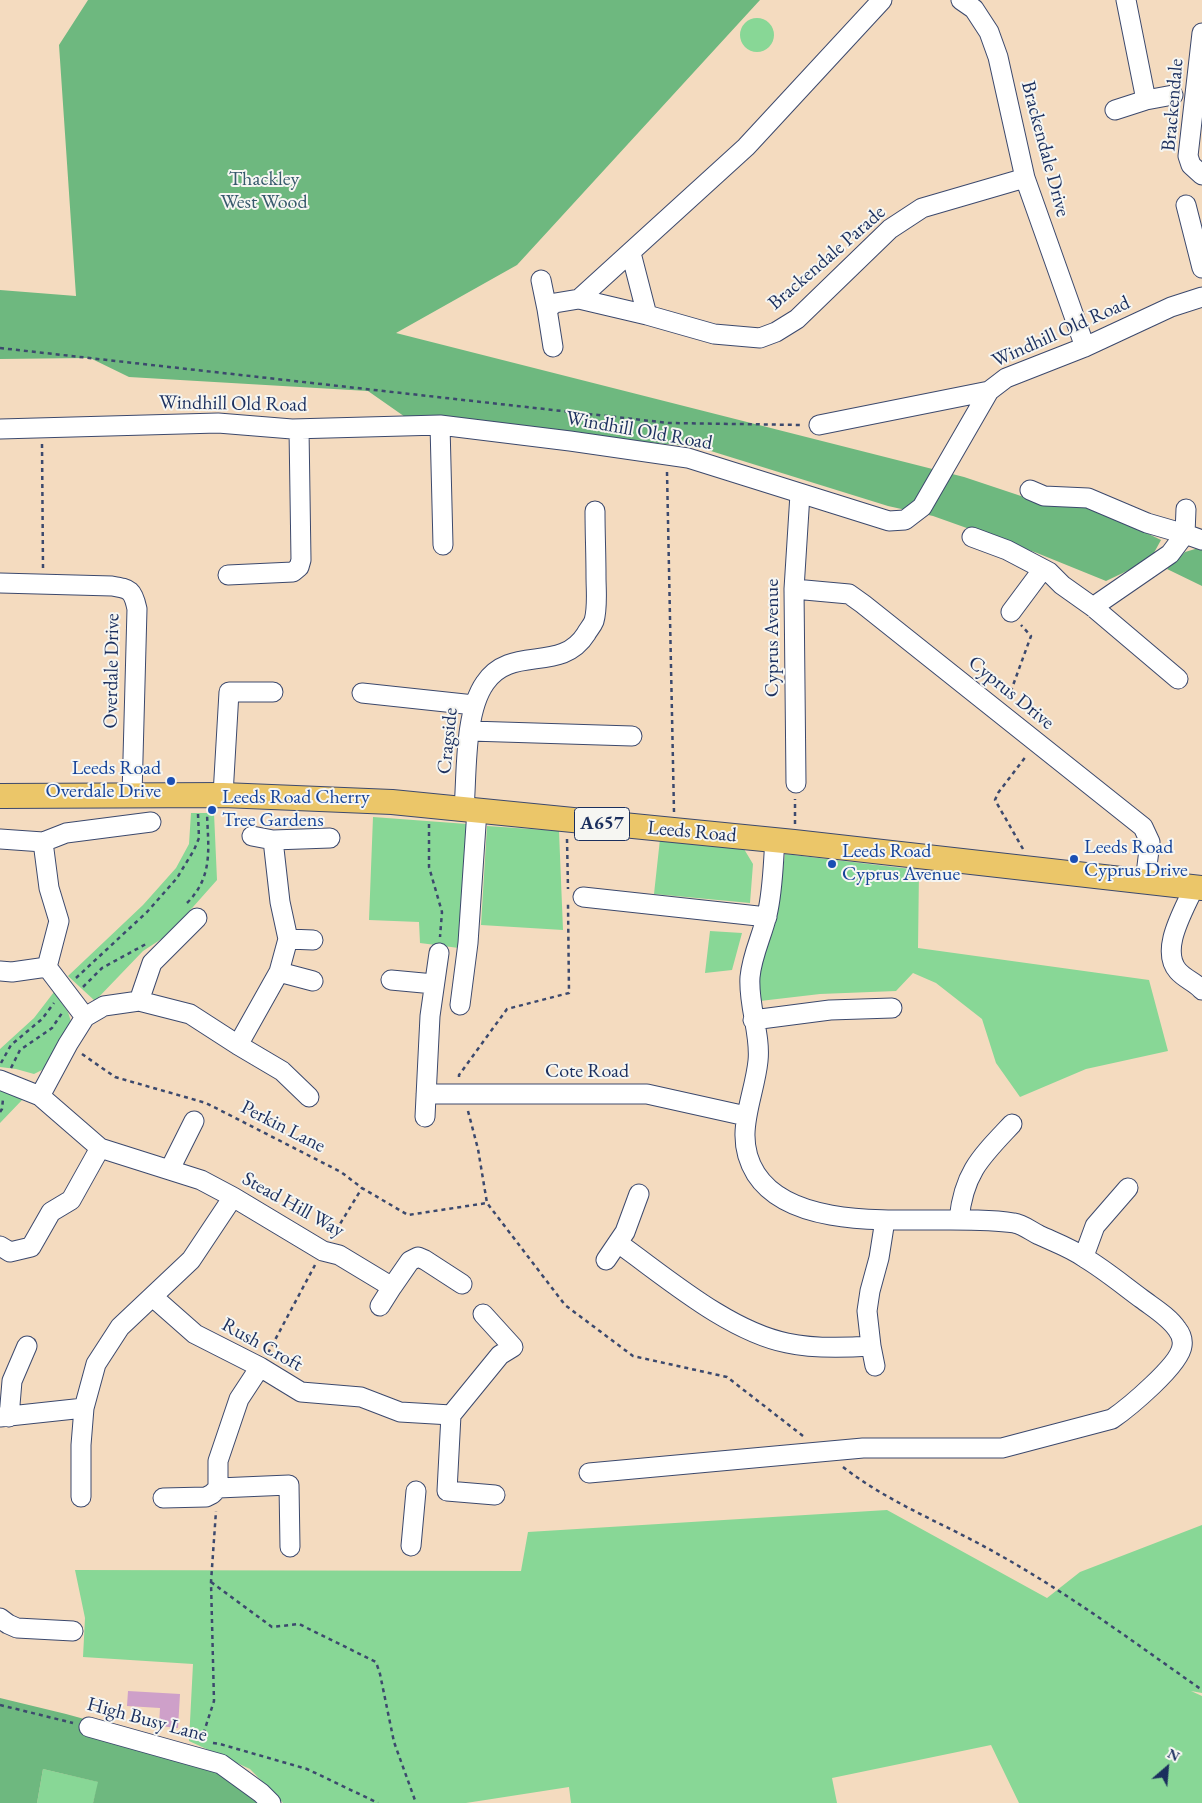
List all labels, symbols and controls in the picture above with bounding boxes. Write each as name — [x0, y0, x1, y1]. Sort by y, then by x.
street label: Brackendale — [1157, 58, 1189, 152]
street label: Brackendale Drive — [1015, 78, 1075, 220]
park label: Thackley West Wood — [220, 168, 308, 215]
street label: Brackendale Parade — [763, 201, 891, 315]
street label: Windhill Old Road — [988, 291, 1134, 373]
street label: Windhill Old Road — [159, 391, 307, 417]
street label: Windhill Old Road — [564, 406, 714, 456]
street label: Cyprus Avenue — [761, 579, 785, 697]
street label: Overdale Drive — [99, 613, 125, 729]
street label: Cyprus Drive — [963, 651, 1059, 735]
street label: Cragside — [433, 707, 463, 775]
place label: Leeds Road Overdale Drive — [46, 757, 161, 804]
marker: Leeds Road Overdale Drive — [165, 775, 177, 787]
place label: Leeds Road Cherry Tree Gardens — [222, 786, 370, 833]
marker: Leeds Road Cherry Tree Gardens — [206, 804, 218, 816]
road number: A657 — [574, 808, 630, 841]
street label: Leeds Road — [646, 816, 738, 848]
place label: Leeds Road Cyprus Drive — [1084, 836, 1188, 883]
place label: Leeds Road Cyprus Avenue — [842, 840, 960, 887]
marker: Leeds Road Cyprus Drive — [1068, 853, 1080, 865]
marker: Leeds Road Cyprus Avenue — [826, 858, 838, 870]
street label: Cote Road — [545, 1060, 629, 1084]
street label: Perkin Lane — [237, 1096, 329, 1158]
street label: Stead Hill Way — [238, 1167, 348, 1243]
street label: Rush Croft — [217, 1313, 307, 1377]
street label: High Busy Lane — [84, 1692, 210, 1748]
north arrow — [1142, 1743, 1192, 1793]
text: N — [1165, 1744, 1183, 1765]

